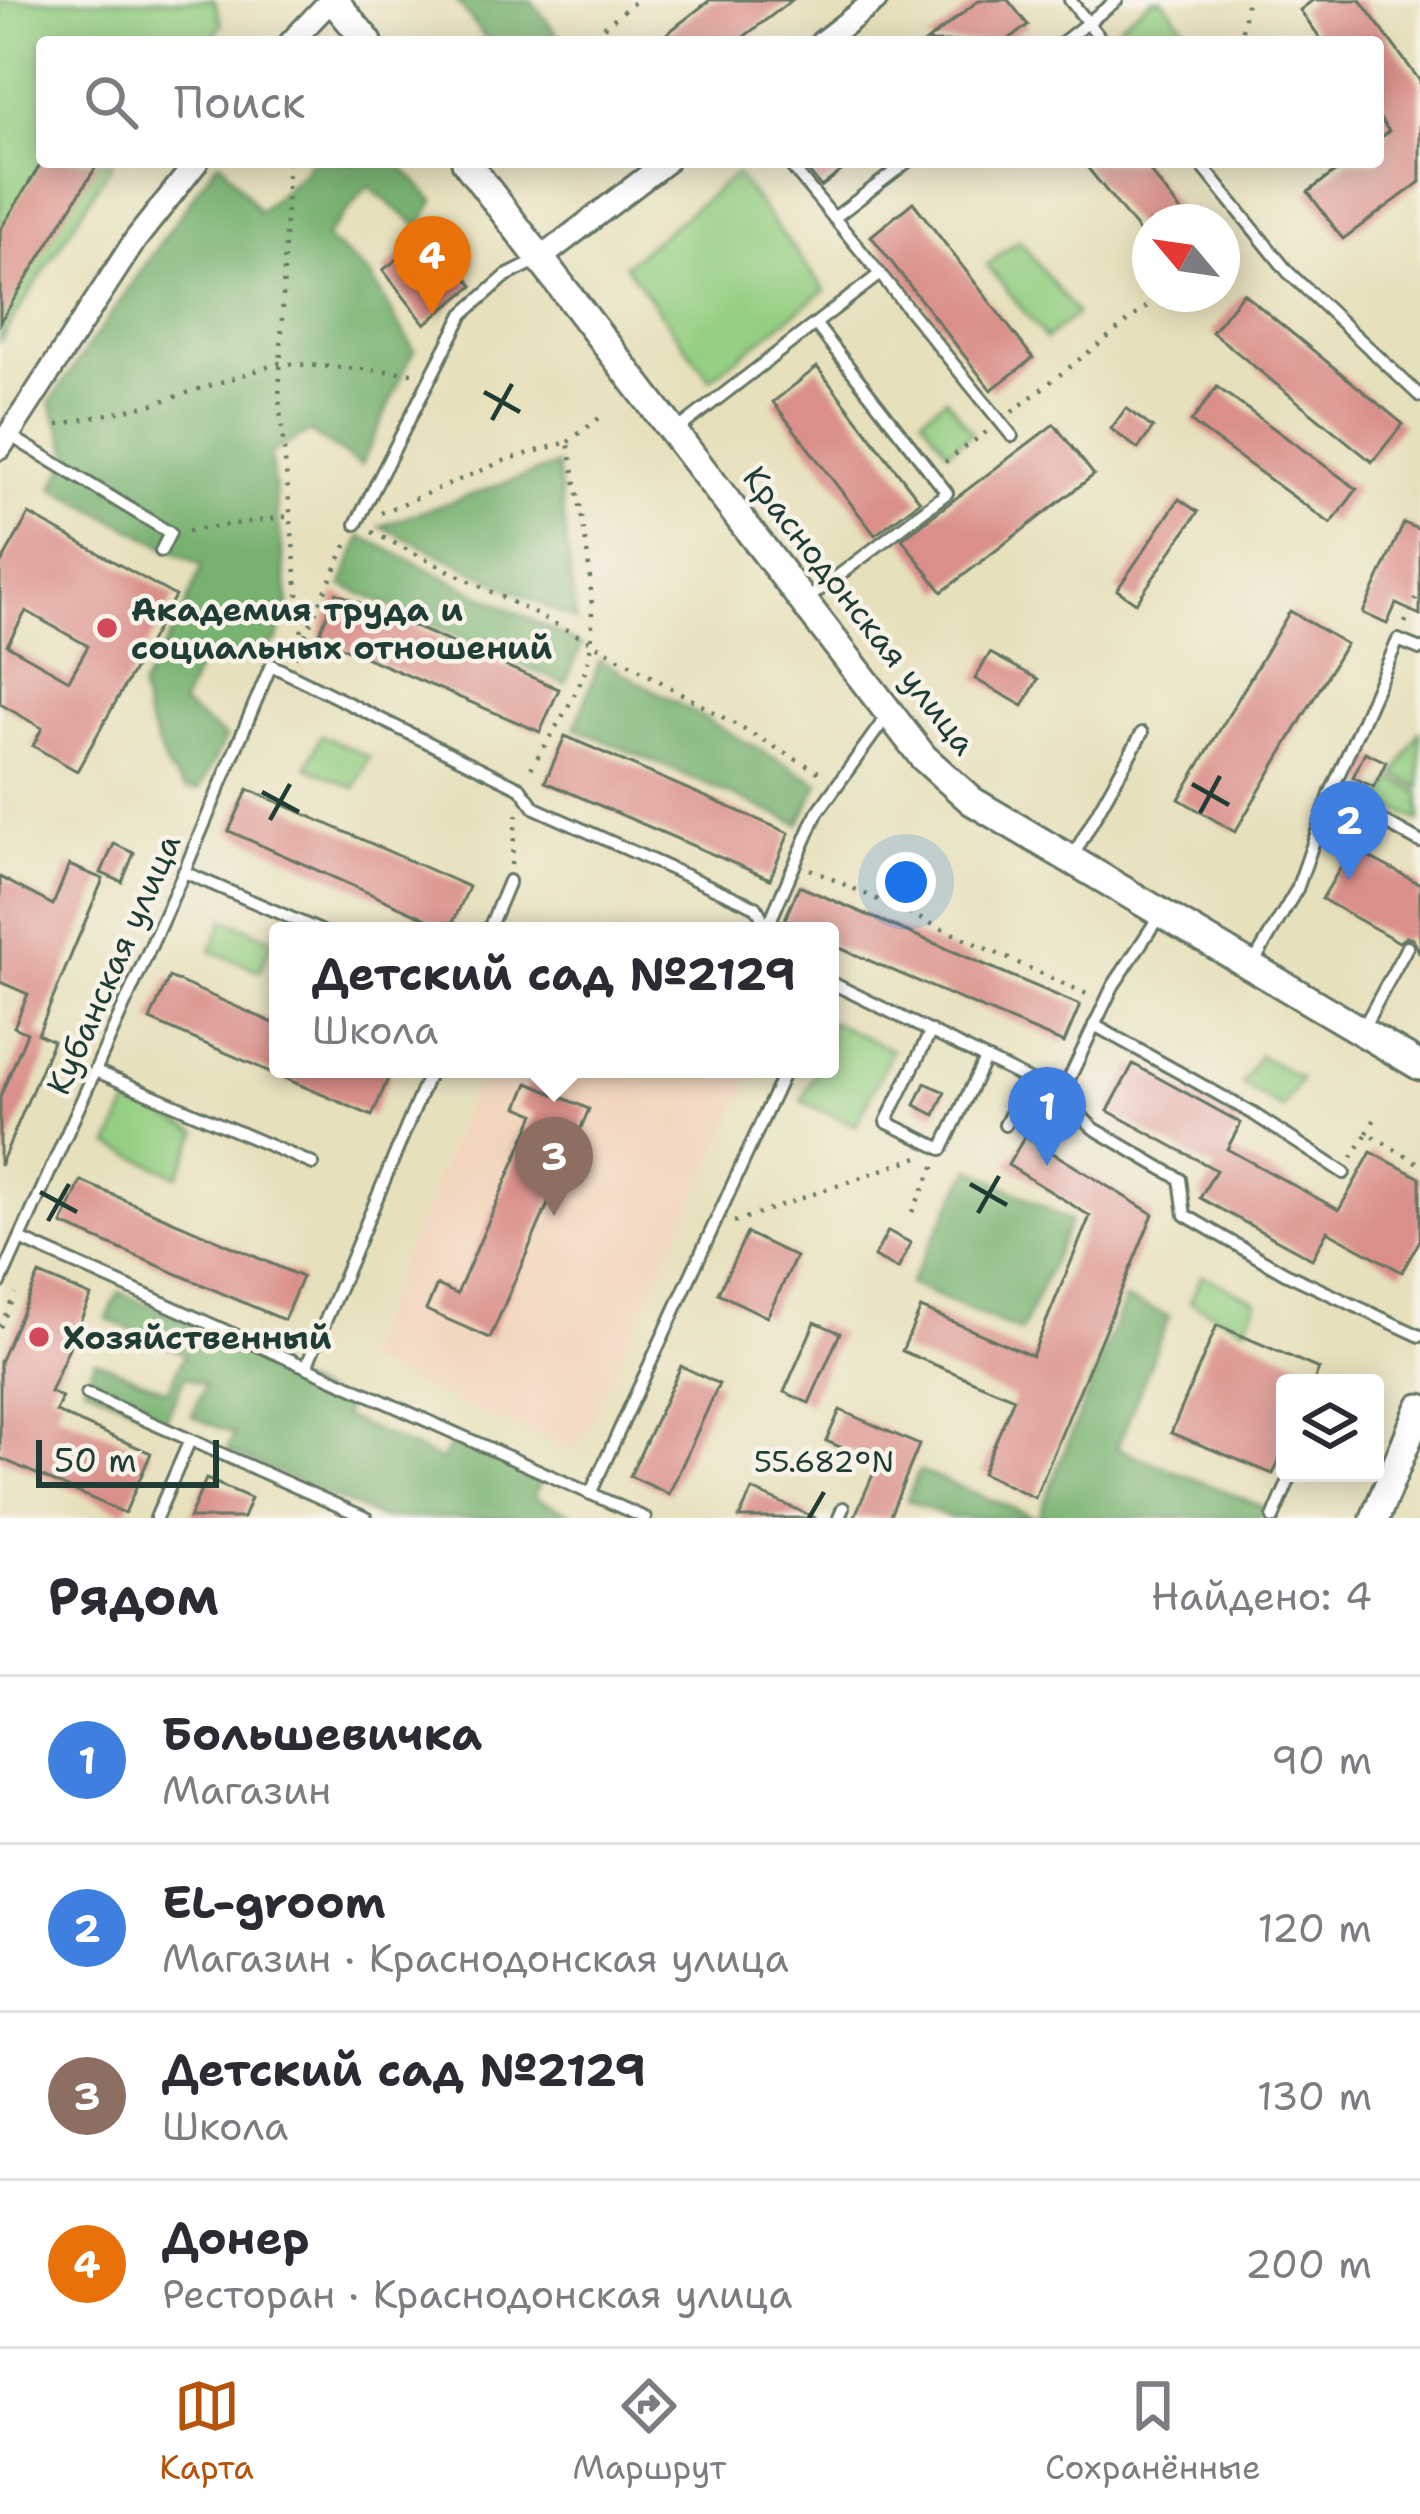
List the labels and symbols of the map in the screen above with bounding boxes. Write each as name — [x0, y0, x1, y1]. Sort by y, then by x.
north arrow — [1132, 204, 1240, 312]
pin: 4 — [393, 216, 471, 315]
street label: Краснодонская улица — [733, 456, 987, 764]
place label: Академия труда и социальных отношений — [131, 587, 552, 670]
marker: Академия труда и социальных отношений — [94, 615, 120, 641]
pin: 2 — [1310, 781, 1388, 880]
street label: Кубанская улица — [36, 827, 191, 1102]
your location — [876, 852, 936, 912]
pin: 1 — [1008, 1067, 1086, 1166]
pin: 3 — [515, 1117, 593, 1216]
place label: Хозяйственный — [63, 1315, 332, 1360]
marker: Хозяйственный — [26, 1324, 52, 1350]
scale bar — [36, 1434, 219, 1487]
text: 55.682°N — [754, 1441, 894, 1482]

